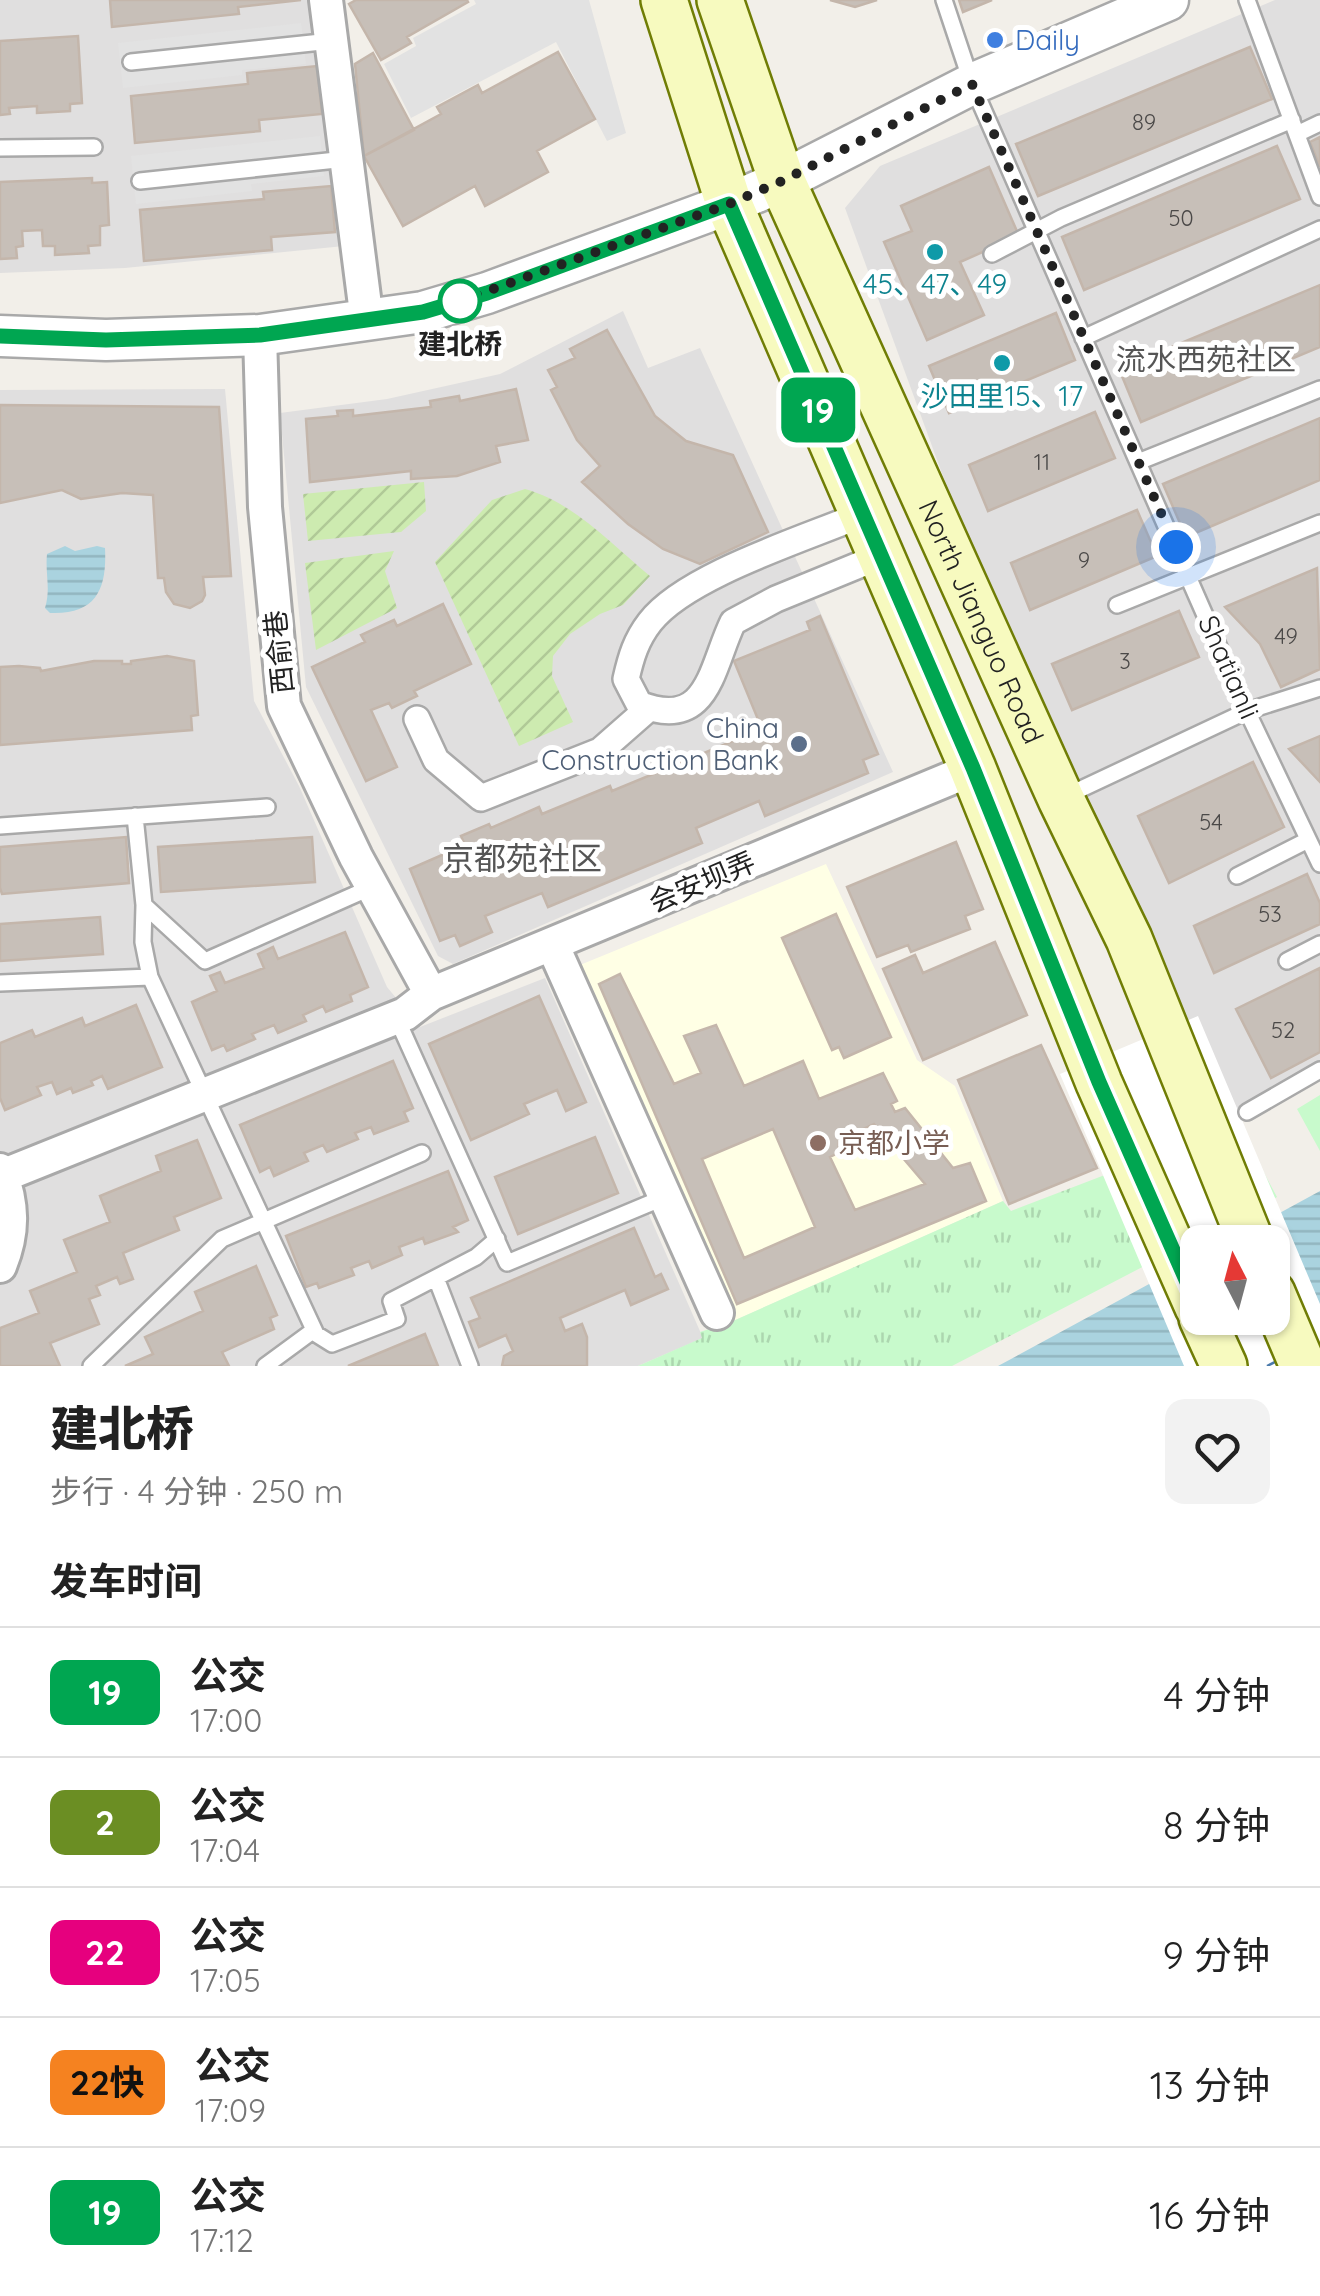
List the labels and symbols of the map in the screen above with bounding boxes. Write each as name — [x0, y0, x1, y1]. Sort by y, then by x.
place label: Daily — [1015, 22, 1080, 57]
marker: Daily — [984, 29, 1006, 51]
house number: 89 — [1132, 108, 1156, 136]
house number: 50 — [1168, 204, 1194, 232]
marker: 45、47、49 — [924, 241, 946, 263]
place label: 45、47、49 — [863, 266, 1007, 301]
marker: 建北桥 — [439, 280, 481, 322]
place label: 建北桥 — [418, 326, 502, 361]
district label: 流水西苑社区 — [1116, 340, 1296, 378]
marker: 沙田里15、17 — [991, 352, 1013, 374]
line badge: 19 — [773, 378, 863, 442]
place label: 沙田里15、17 — [921, 378, 1083, 413]
house number: 11 — [1034, 448, 1050, 476]
street label: North Jianguo Road — [911, 494, 1052, 749]
your location — [1151, 522, 1201, 572]
house number: 9 — [1078, 546, 1090, 574]
street label: 西俞巷 — [257, 608, 300, 696]
street label: Shatianli — [1191, 610, 1268, 724]
house number: 49 — [1274, 622, 1298, 650]
house number: 3 — [1119, 647, 1131, 675]
place label: China Construction Bank — [541, 710, 779, 777]
marker: China Construction Bank — [788, 733, 810, 755]
house number: 54 — [1199, 808, 1223, 836]
district label: 京都苑社区 — [442, 838, 602, 878]
street label: 会安坝弄 — [643, 844, 760, 920]
house number: 53 — [1258, 900, 1282, 928]
house number: 52 — [1271, 1016, 1295, 1044]
place label: 京都小学 — [838, 1125, 950, 1160]
marker: 京都小学 — [807, 1132, 829, 1154]
north arrow — [1180, 1225, 1290, 1335]

